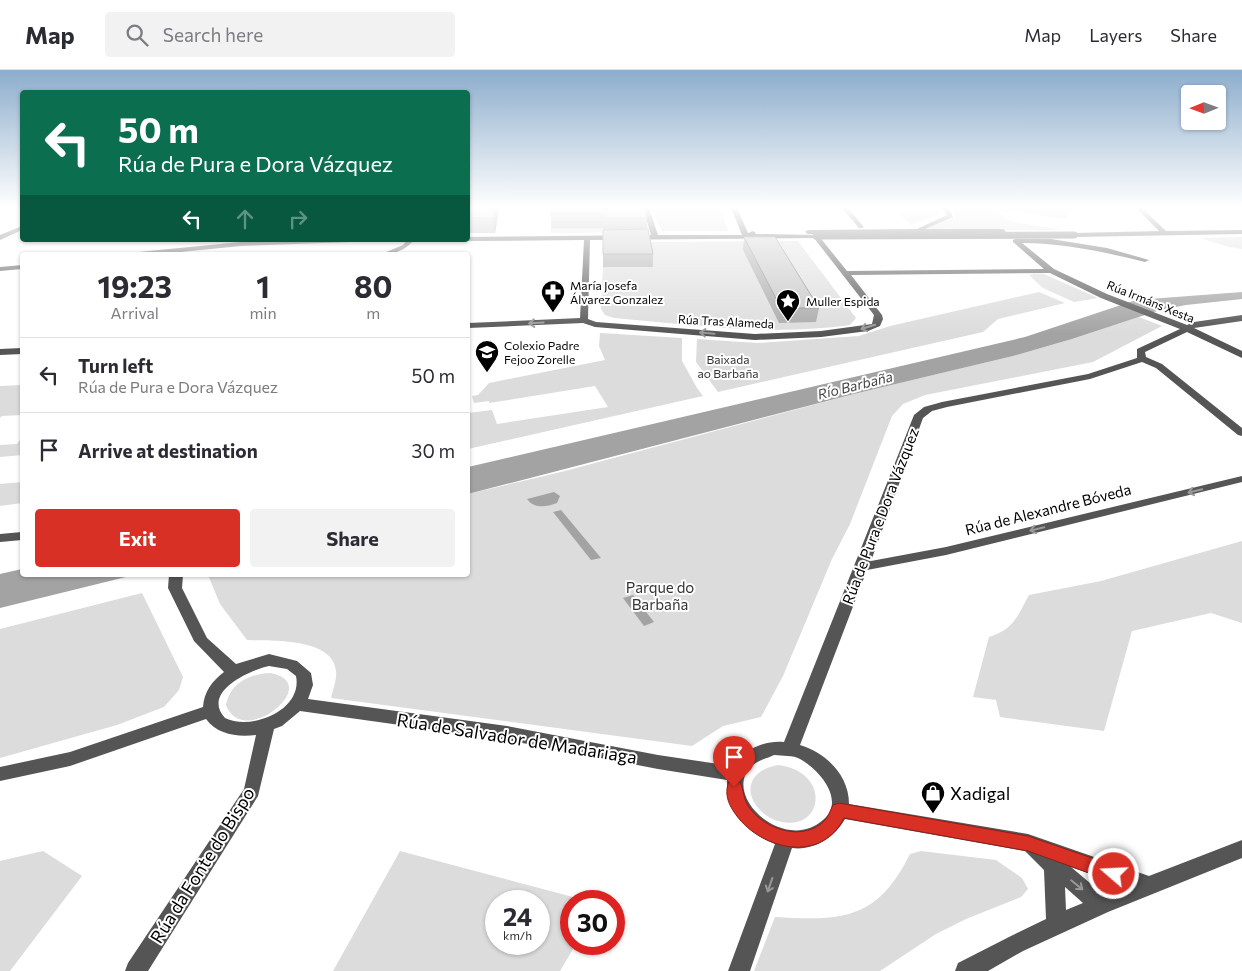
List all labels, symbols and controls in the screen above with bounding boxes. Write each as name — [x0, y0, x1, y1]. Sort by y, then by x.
search box — [105, 12, 455, 57]
text: Map — [25, 20, 75, 49]
icon: search — [123, 21, 151, 49]
text: Search here — [163, 23, 263, 46]
text: Map — [1024, 24, 1061, 46]
text: Layers — [1089, 24, 1142, 46]
text: Share — [1170, 24, 1217, 46]
north arrow — [1181, 85, 1226, 130]
map controls — [1181, 85, 1226, 130]
text: 50 m — [118, 107, 199, 150]
icon: left — [35, 110, 100, 175]
text: Rúa de Pura e Dora Vázquez — [118, 150, 393, 177]
icon: left — [178, 205, 206, 233]
icon: ahead — [231, 205, 259, 233]
icon: right — [284, 205, 312, 233]
text: 19:23 — [97, 267, 172, 304]
text: 1 — [256, 267, 270, 304]
text: 80 — [354, 267, 393, 304]
street label: Rúa Irmáns Xesta — [1105, 277, 1197, 325]
place label: María Josefa Álvarez Gonzalez — [570, 278, 663, 306]
pharmacy icon: María Josefa Álvarez Gonzalez — [540, 279, 566, 313]
place icon: Muller Espida — [775, 288, 801, 322]
place label: Muller Espida — [806, 294, 880, 308]
text: Arrival — [110, 303, 159, 322]
text: min — [249, 303, 277, 322]
text: m — [366, 303, 380, 322]
street label: Rúa Tras Alameda — [678, 311, 774, 331]
one-way arrow — [528, 318, 544, 327]
one-way arrow — [861, 322, 877, 332]
one-way arrow — [699, 328, 715, 338]
place label: Colexio Padre Fejoo Zorelle — [504, 338, 579, 366]
school or university icon: Colexio Padre Fejoo Zorelle — [474, 339, 500, 373]
park label: Baixada ao Barbaña — [697, 352, 759, 380]
text: Turn left — [78, 354, 153, 377]
icon: left — [35, 361, 63, 389]
text: 50 m — [411, 364, 455, 387]
water label: Río Barbaña — [816, 367, 894, 403]
text: Rúa de Pura e Dora Vázquez — [78, 377, 278, 396]
street label: Rúa de Pura e Dora Vázquez — [838, 425, 922, 607]
icon: arrive — [35, 436, 63, 464]
text: Arrive at destination — [78, 439, 258, 462]
text: 30 m — [412, 439, 455, 462]
street label: Rúa de Alexandre Bóveda — [963, 480, 1133, 538]
one-way arrow — [1187, 487, 1203, 496]
button: Exit — [35, 509, 240, 567]
button: Share — [250, 509, 455, 567]
one-way arrow — [1029, 525, 1045, 534]
park label: Parque do Barbaña — [626, 578, 694, 613]
street label: Rúa de Salvador de Madariaga — [395, 708, 639, 768]
pin — [713, 736, 755, 787]
icon: arrive — [720, 743, 748, 771]
shop icon: Xadigal — [920, 780, 946, 814]
place label: Xadigal — [950, 782, 1010, 804]
street label: Rúa da Fonte do Bispo — [145, 783, 259, 947]
position arrow — [1087, 847, 1139, 899]
one-way arrow — [765, 877, 774, 892]
one-way arrow — [1070, 880, 1083, 891]
speed limit sign: 30 — [560, 890, 625, 955]
text: 24 — [503, 901, 532, 931]
text: km/h — [503, 928, 532, 942]

